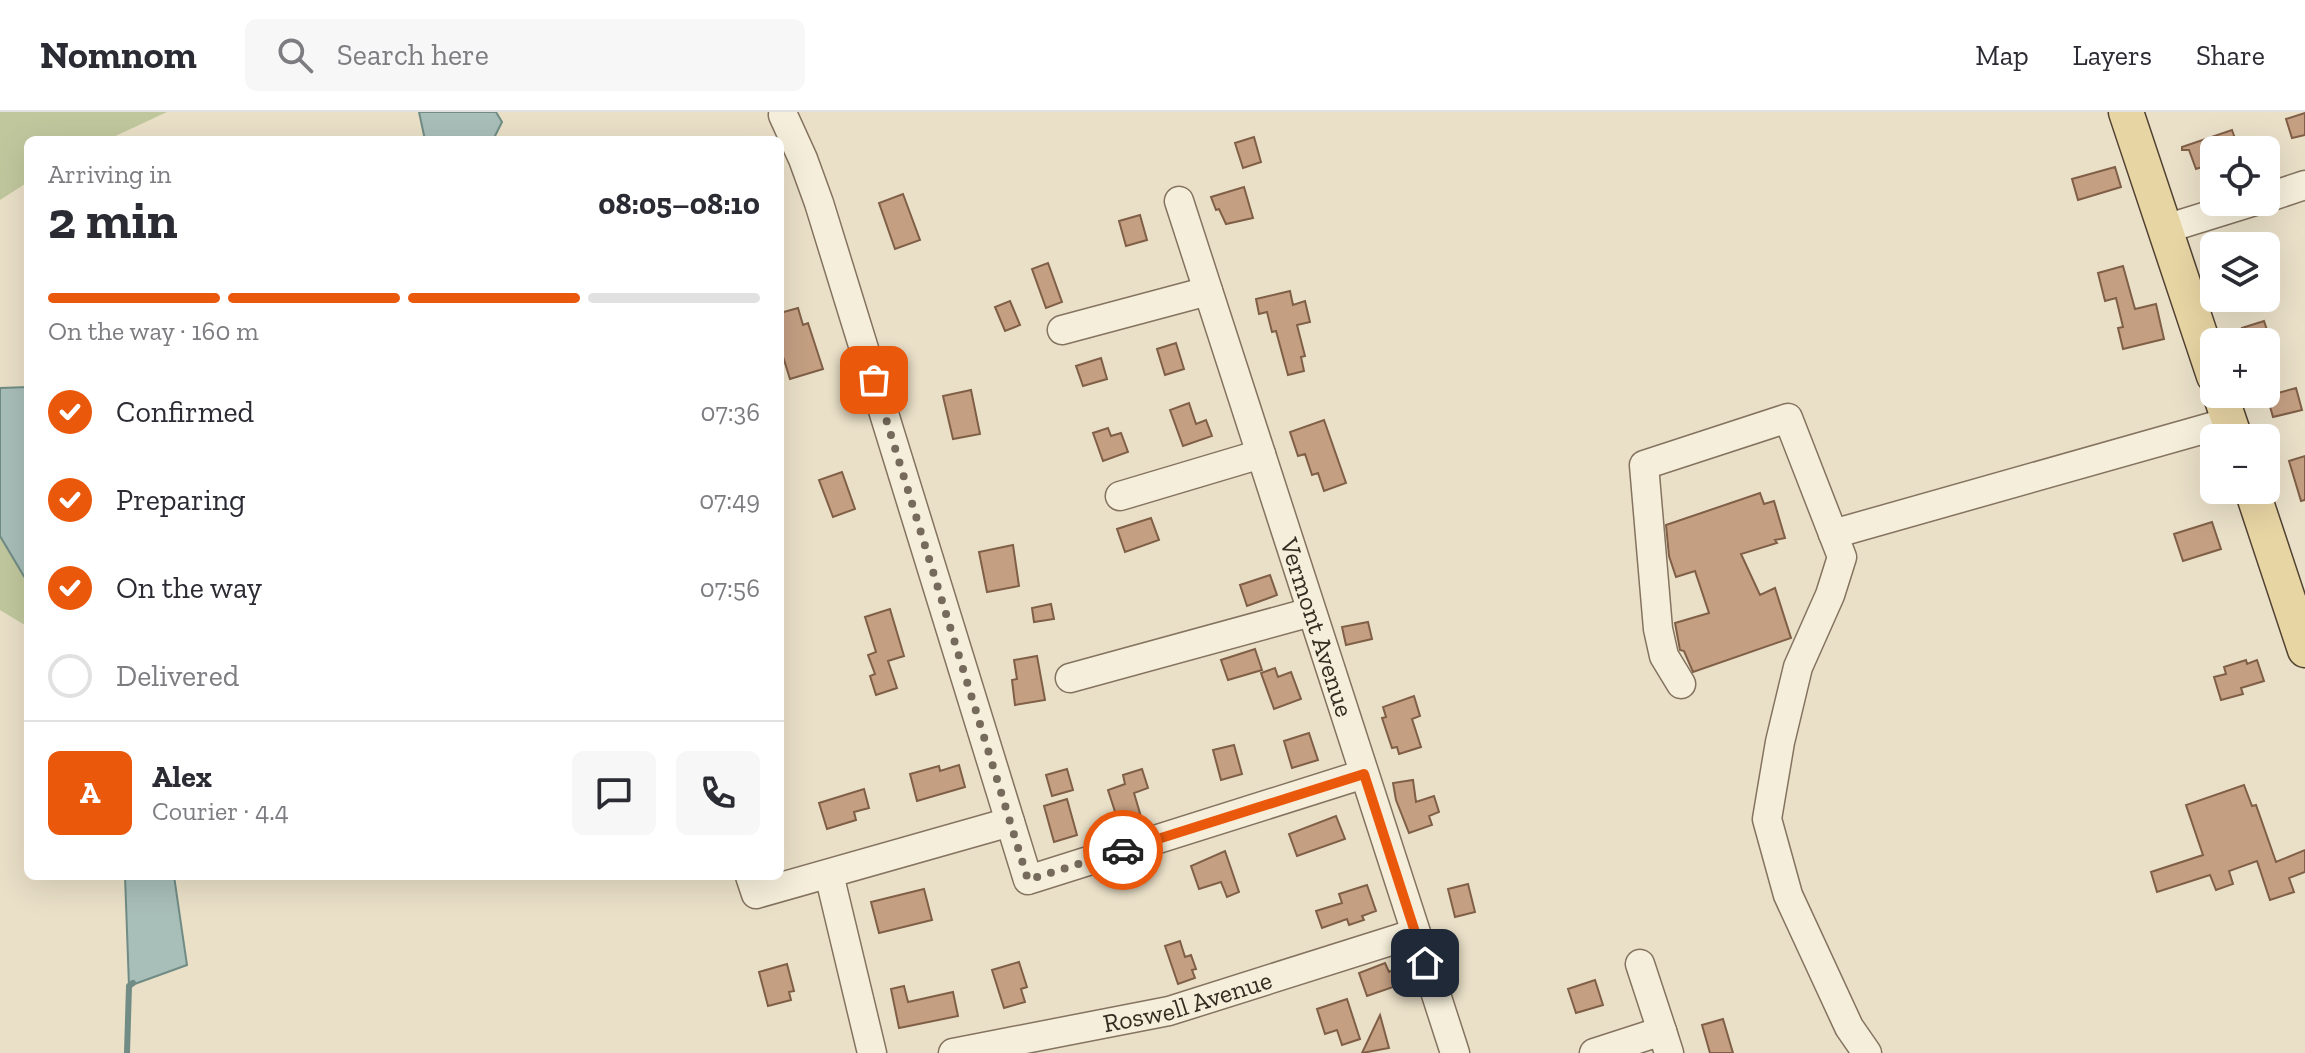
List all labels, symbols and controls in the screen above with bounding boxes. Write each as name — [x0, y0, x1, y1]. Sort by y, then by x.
search box — [245, 19, 805, 91]
text: Nomnom — [40, 32, 197, 78]
icon: search — [273, 33, 317, 77]
text: Search here — [337, 37, 489, 73]
text: Map — [1975, 39, 2029, 72]
text: Layers — [2073, 39, 2152, 72]
text: Share — [2196, 39, 2265, 72]
map controls — [2200, 136, 2280, 504]
button: locate — [2200, 136, 2280, 216]
text: Arriving in — [48, 158, 171, 190]
text: 08:05–08:10 — [598, 186, 760, 222]
text: 2 min — [48, 189, 178, 251]
button: layers — [2200, 232, 2280, 312]
text: On the way · 160 m — [48, 315, 259, 347]
button: + — [2200, 328, 2280, 408]
pin — [840, 346, 908, 414]
icon: bag — [852, 358, 896, 402]
icon: check — [48, 390, 92, 434]
text: Confirmed — [116, 394, 254, 430]
text: 07:36 — [700, 396, 760, 428]
button: − — [2200, 424, 2280, 504]
icon: check — [48, 478, 92, 522]
text: Preparing — [116, 482, 246, 518]
text: 07:49 — [699, 484, 760, 516]
street label: Vermont Avenue — [1273, 533, 1361, 721]
icon: check — [48, 566, 92, 610]
text: On the way — [116, 570, 262, 606]
text: 07:56 — [700, 572, 760, 604]
text: Delivered — [116, 658, 239, 694]
button: chat — [572, 751, 656, 835]
button: phone — [676, 751, 760, 835]
text: Alex — [152, 759, 212, 795]
text: A — [80, 775, 100, 811]
text: Courier · 4.4 — [152, 795, 289, 827]
courier — [1083, 810, 1163, 890]
icon: car — [1101, 828, 1145, 872]
pin — [1391, 929, 1459, 997]
icon: home — [1403, 941, 1447, 985]
street label: Roswell Avenue — [1100, 964, 1276, 1039]

